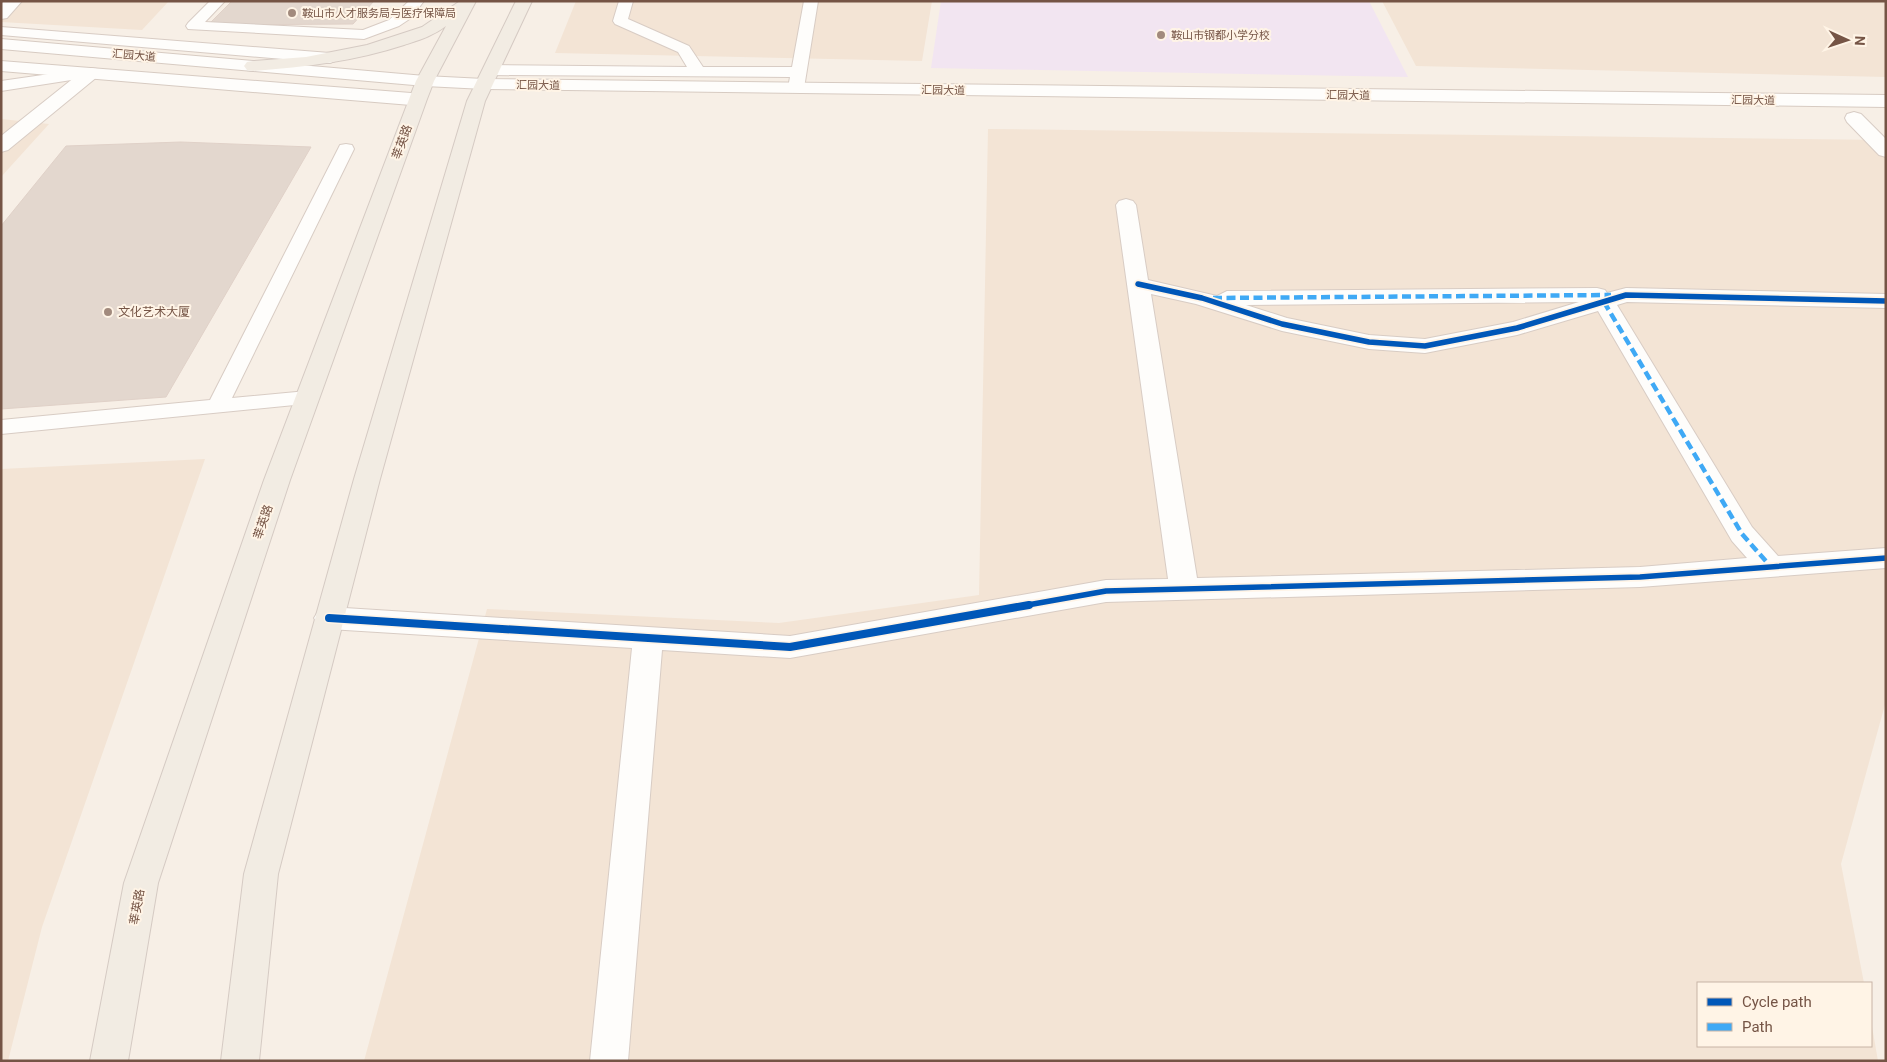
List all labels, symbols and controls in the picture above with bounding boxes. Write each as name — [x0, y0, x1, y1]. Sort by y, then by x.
marker: 鞍山市人才服务局与医疗保障局 — [286, 7, 298, 19]
place label: 鞍山市人才服务局与医疗保障局 — [302, 7, 456, 20]
north arrow — [1822, 15, 1872, 65]
marker: 鞍山市钢都小学分校 — [1155, 29, 1167, 41]
place label: 鞍山市钢都小学分校 — [1171, 29, 1270, 42]
text: N — [1852, 35, 1868, 46]
street label: 汇园大道 — [111, 47, 156, 64]
street label: 汇园大道 — [516, 79, 560, 92]
street label: 汇园大道 — [921, 84, 965, 97]
street label: 汇园大道 — [1326, 89, 1370, 102]
street label: 汇园大道 — [1731, 94, 1775, 107]
street label: 莘英路 — [389, 123, 415, 161]
place label: 文化艺术大厦 — [118, 305, 190, 319]
marker: 文化艺术大厦 — [102, 306, 114, 318]
street label: 莘英路 — [251, 503, 275, 541]
street label: 莘英路 — [127, 888, 147, 926]
legend — [1697, 982, 1872, 1047]
text: Cycle path — [1742, 993, 1812, 1011]
text: Path — [1742, 1018, 1773, 1036]

